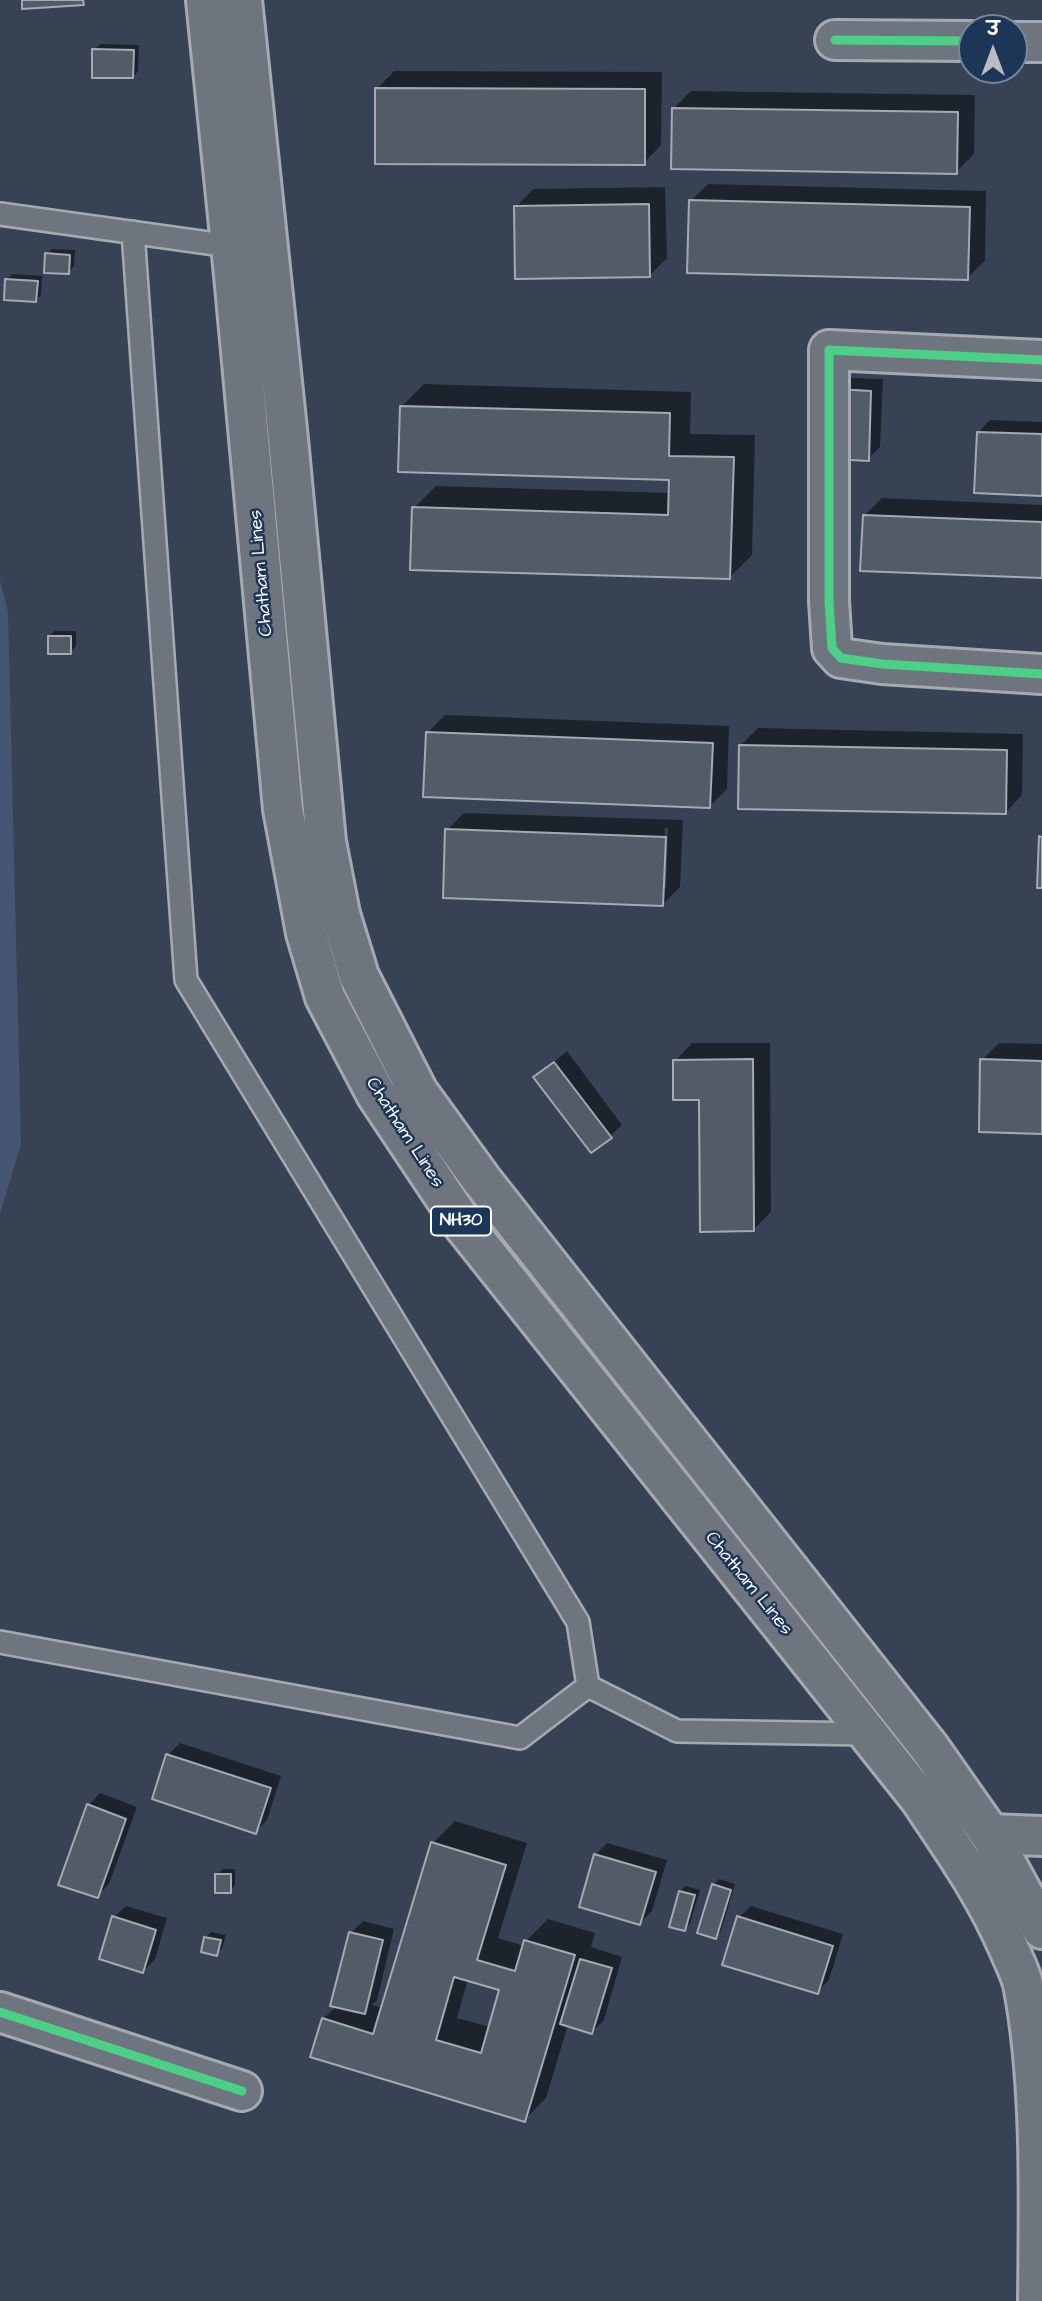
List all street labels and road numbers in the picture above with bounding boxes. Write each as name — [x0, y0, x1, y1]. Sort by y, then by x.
street label: Chatham Lines — [245, 509, 279, 637]
street label: Chatham Lines — [360, 1074, 448, 1192]
road number: NH30 — [431, 1206, 491, 1236]
street label: Chatham Lines — [699, 1527, 797, 1641]

